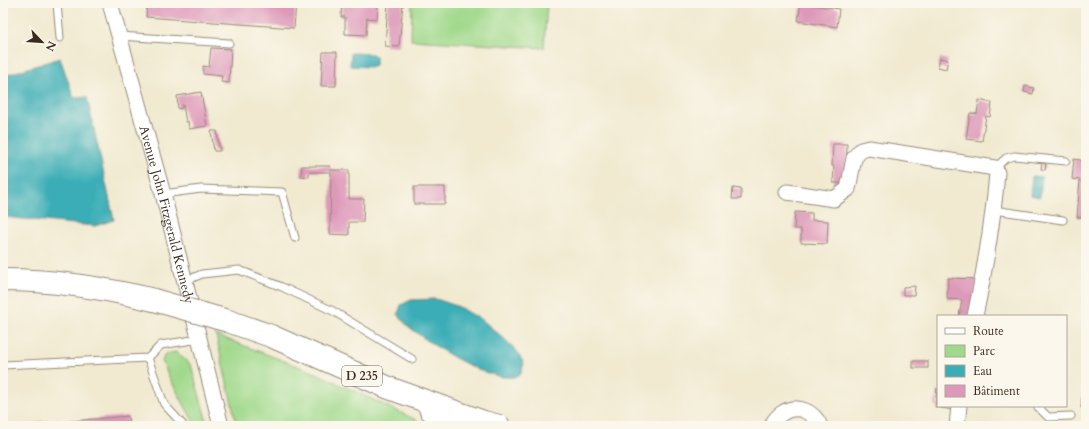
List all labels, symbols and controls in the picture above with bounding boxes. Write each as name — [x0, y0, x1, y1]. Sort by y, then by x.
north arrow — [22, 22, 62, 62]
text: N — [42, 39, 59, 54]
street label: Avenue John Fitzgerald Kennedy — [134, 123, 198, 306]
legend — [937, 315, 1067, 407]
text: Route — [973, 323, 1004, 339]
text: Parc — [973, 343, 996, 359]
text: Eau — [973, 363, 993, 379]
road number: D 235 — [342, 366, 382, 386]
text: Bâtiment — [973, 383, 1020, 399]

